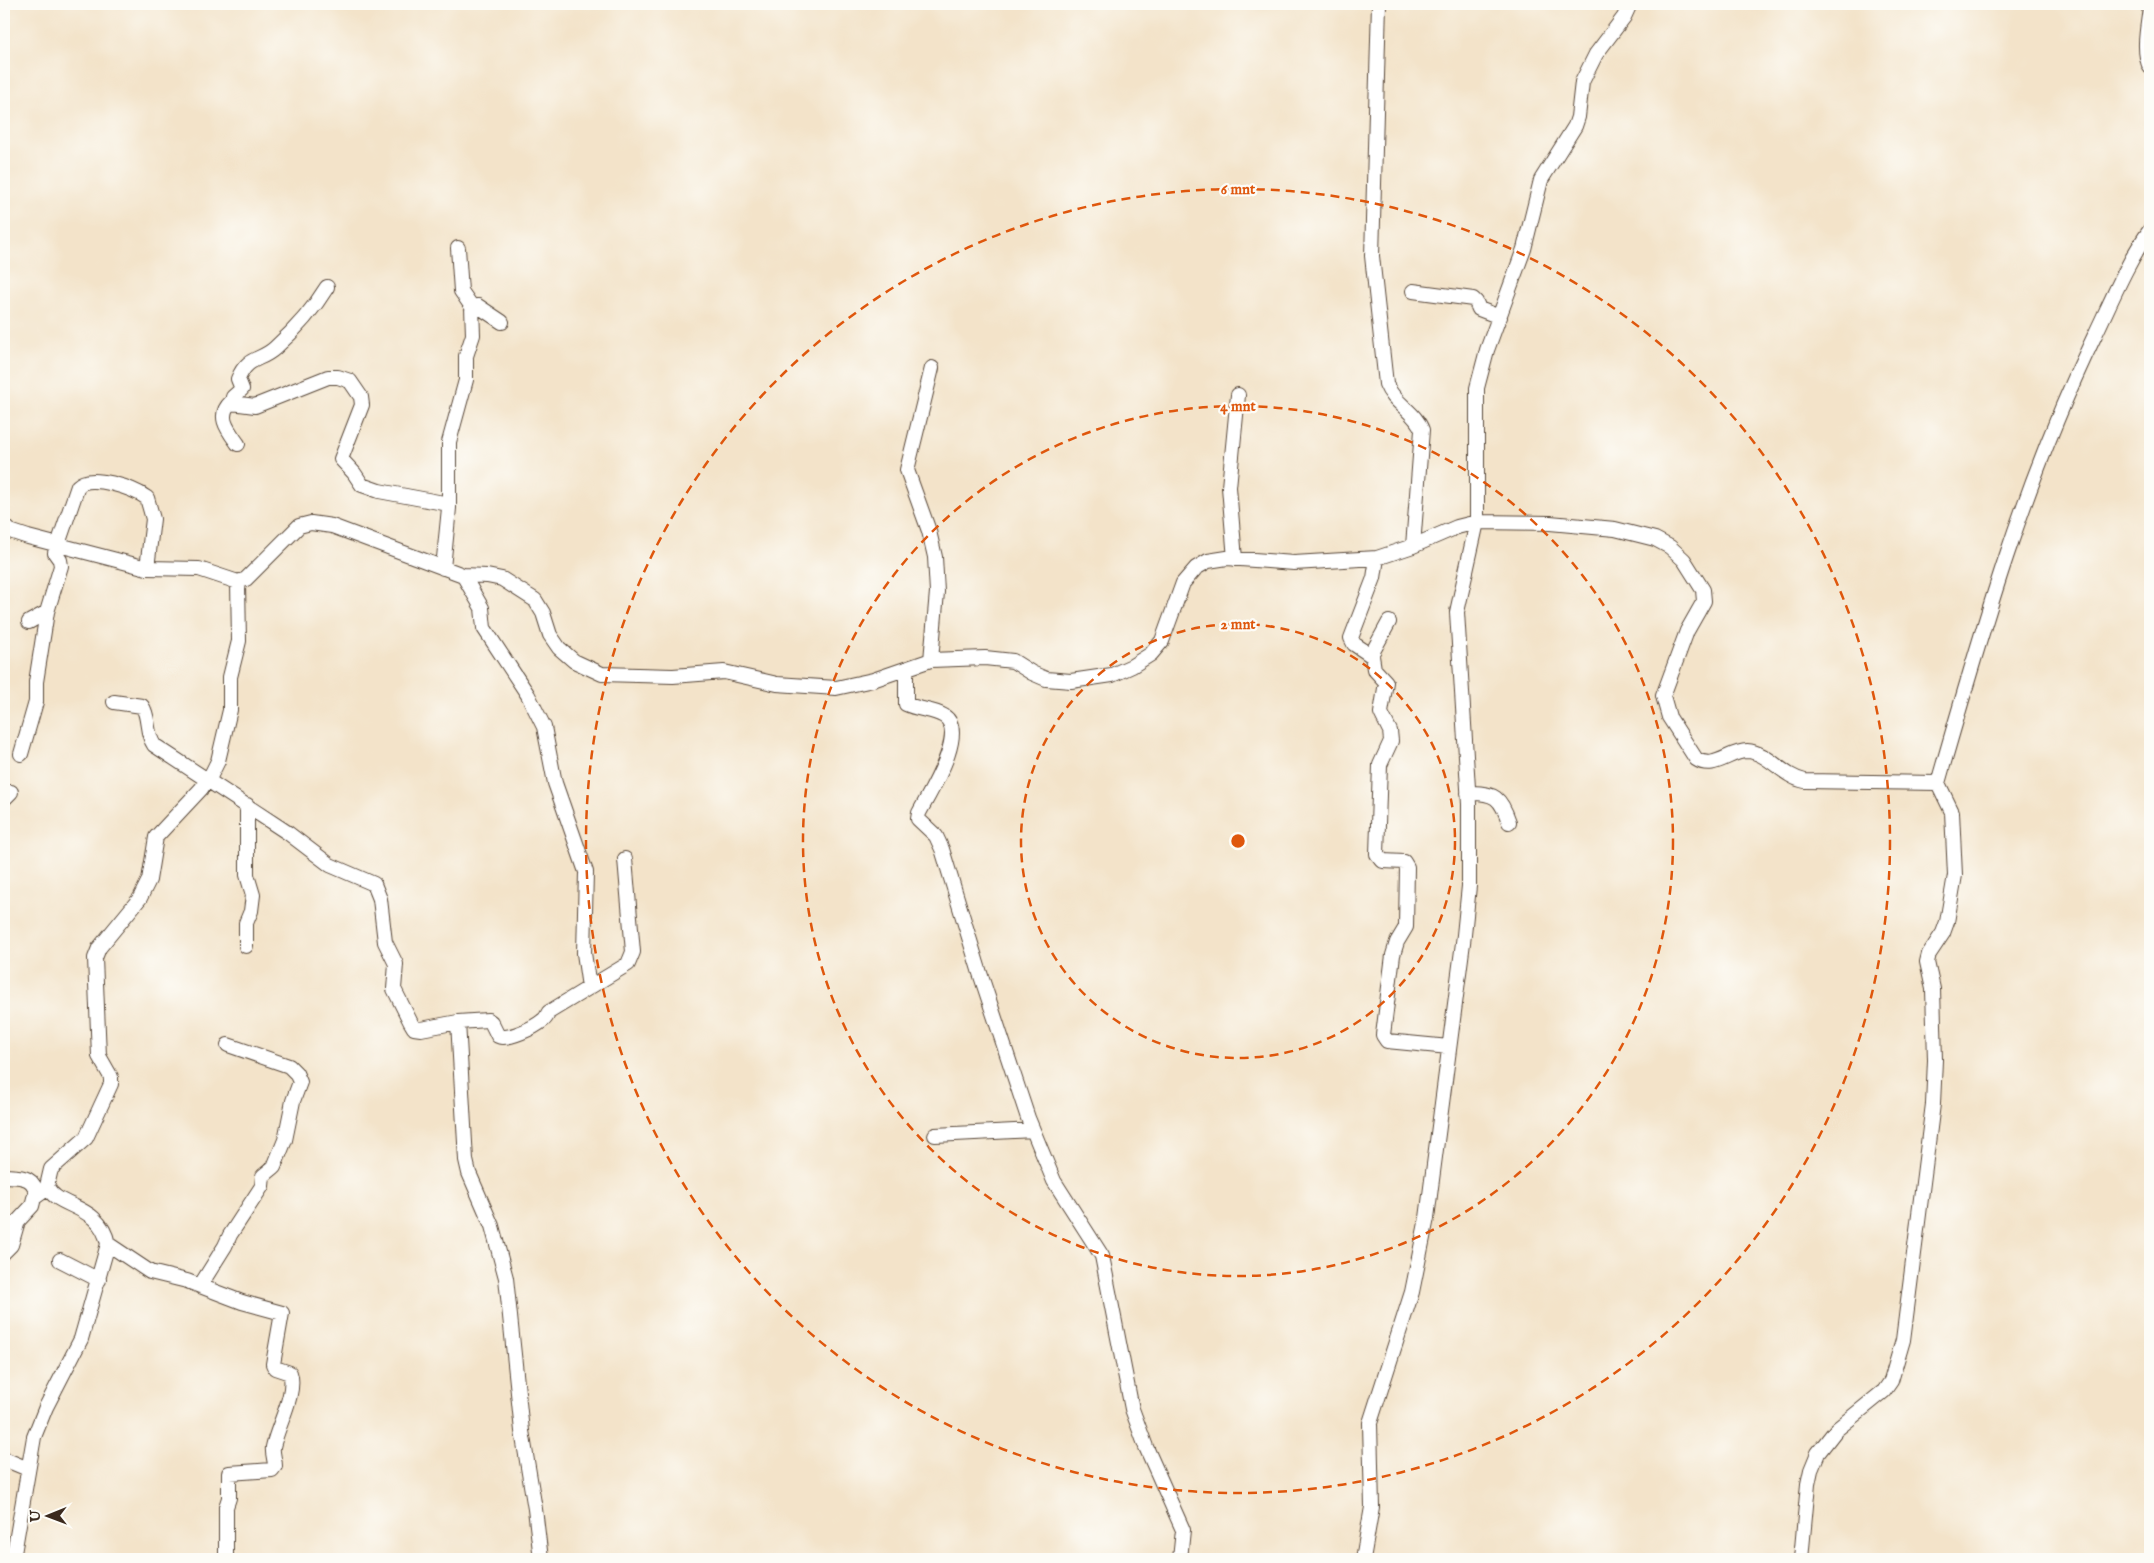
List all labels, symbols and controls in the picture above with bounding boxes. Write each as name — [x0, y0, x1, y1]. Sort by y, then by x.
text: 6 mnt — [1221, 180, 1256, 199]
text: 4 mnt — [1220, 397, 1257, 416]
text: 2 mnt — [1221, 615, 1256, 634]
centre of rings — [1229, 832, 1247, 850]
north arrow — [22, 1490, 72, 1540]
text: U — [27, 1509, 45, 1523]

